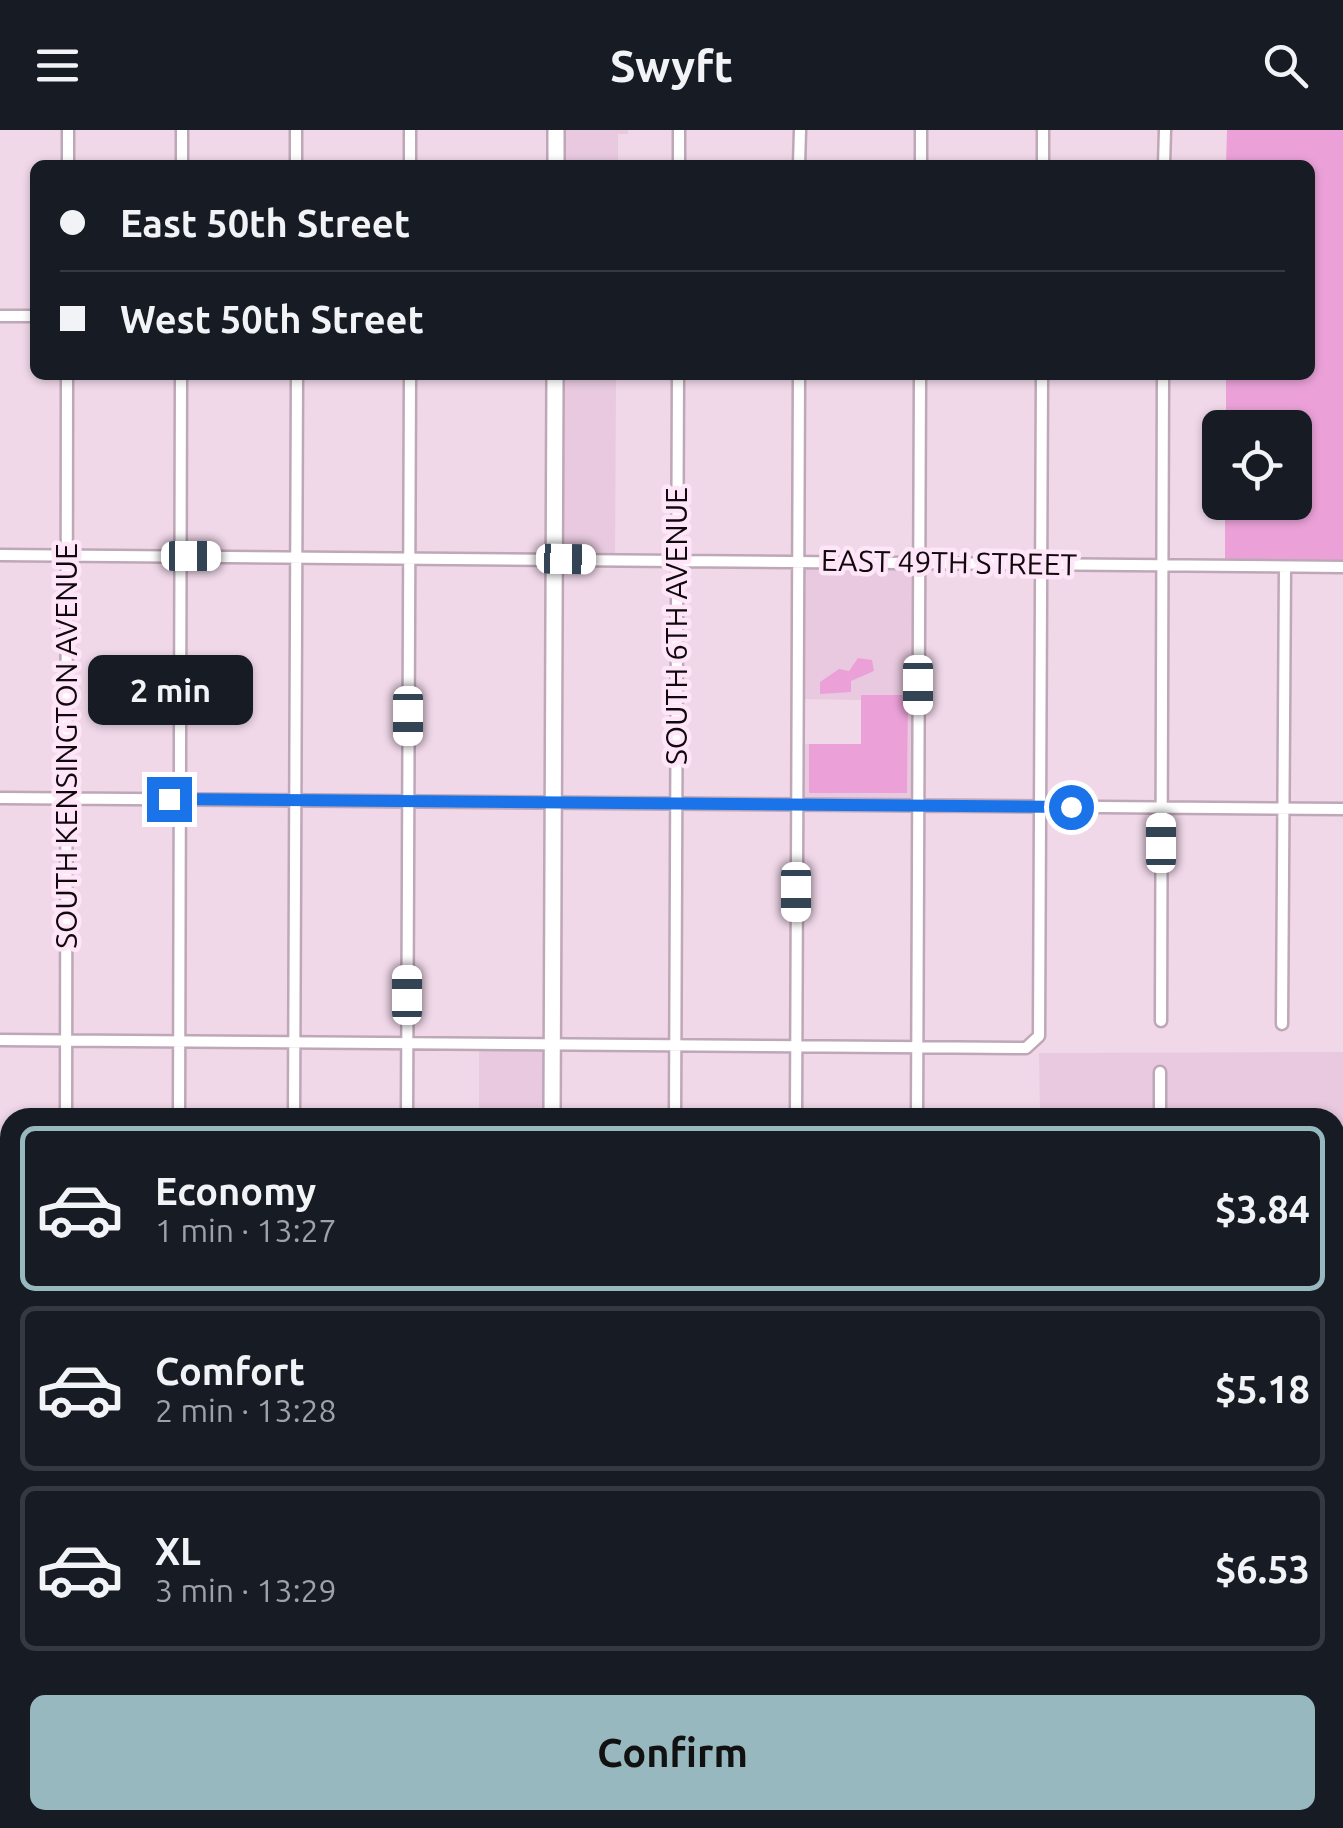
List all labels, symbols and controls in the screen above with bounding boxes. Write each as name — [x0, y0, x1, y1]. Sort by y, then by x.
icon: menu — [30, 38, 85, 93]
icon: search — [1258, 38, 1313, 93]
text: Swyft — [610, 40, 733, 91]
text: East 50th Street — [120, 202, 410, 244]
text: West 50th Street — [120, 298, 424, 340]
map controls — [1202, 410, 1312, 520]
button: locate — [1202, 410, 1312, 520]
street label: SOUTH 6TH AVENUE — [659, 487, 693, 765]
car — [161, 541, 221, 571]
street label: SOUTH KENSINGTON AVENUE — [49, 543, 83, 949]
car — [536, 543, 596, 575]
street label: EAST 49TH STREET — [821, 543, 1078, 581]
callout: 2 min — [86, 654, 252, 724]
car — [903, 655, 933, 715]
text: 2 min — [130, 672, 211, 708]
car — [393, 686, 423, 746]
route end — [147, 777, 192, 822]
route start — [1049, 785, 1094, 830]
car — [1146, 813, 1176, 873]
car — [781, 862, 811, 922]
car — [392, 965, 422, 1025]
icon: car — [35, 1164, 125, 1254]
text: Economy — [155, 1170, 316, 1212]
text: $3.84 — [1215, 1188, 1310, 1230]
text: 1 min · 13:27 — [155, 1212, 337, 1248]
icon: car — [35, 1344, 125, 1434]
text: Comfort — [155, 1350, 305, 1392]
text: $5.18 — [1215, 1368, 1310, 1410]
text: 2 min · 13:28 — [155, 1392, 337, 1428]
icon: car — [35, 1524, 125, 1614]
text: XL — [155, 1530, 201, 1572]
text: $6.53 — [1215, 1548, 1310, 1590]
text: 3 min · 13:29 — [155, 1572, 337, 1608]
button: Confirm — [30, 1695, 1315, 1810]

